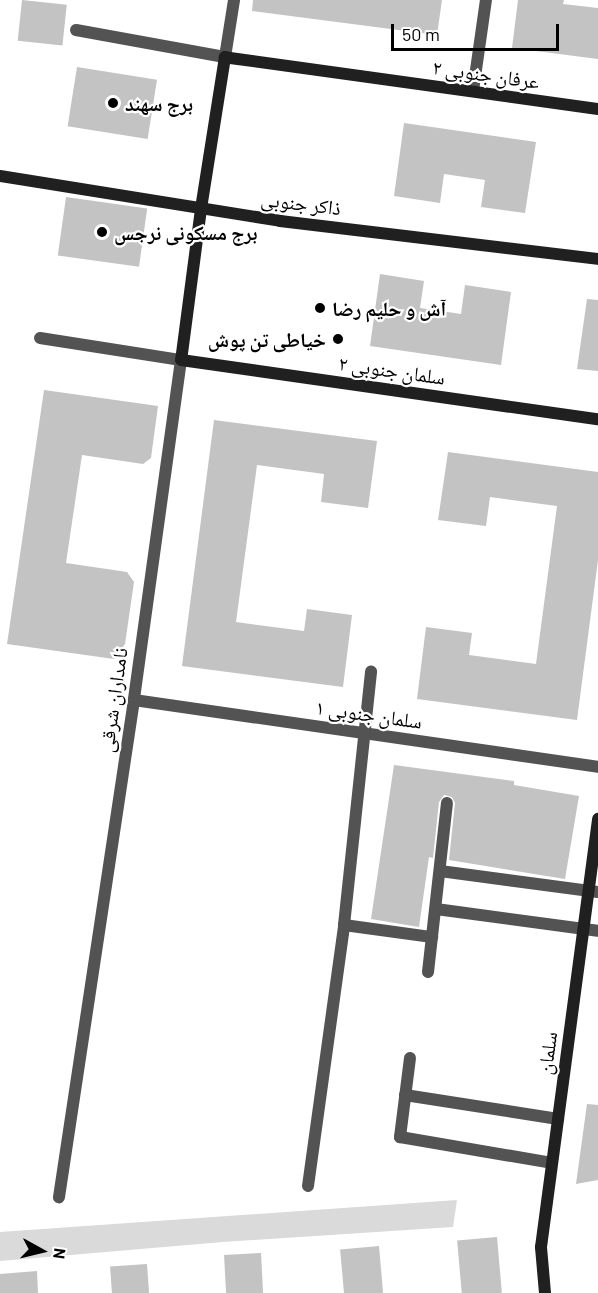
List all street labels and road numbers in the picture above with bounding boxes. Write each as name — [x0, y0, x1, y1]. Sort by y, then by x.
street label: عرفان جنوبی ۲ — [431, 55, 541, 93]
street label: ذاکر جنوبی — [260, 186, 342, 220]
street label: سلمان جنوبی ۲ — [337, 351, 447, 389]
street label: نامداران شرقی — [94, 646, 132, 754]
street label: سلمان جنوبی ۱ — [314, 695, 424, 733]
street label: سلمان — [532, 1030, 562, 1076]

